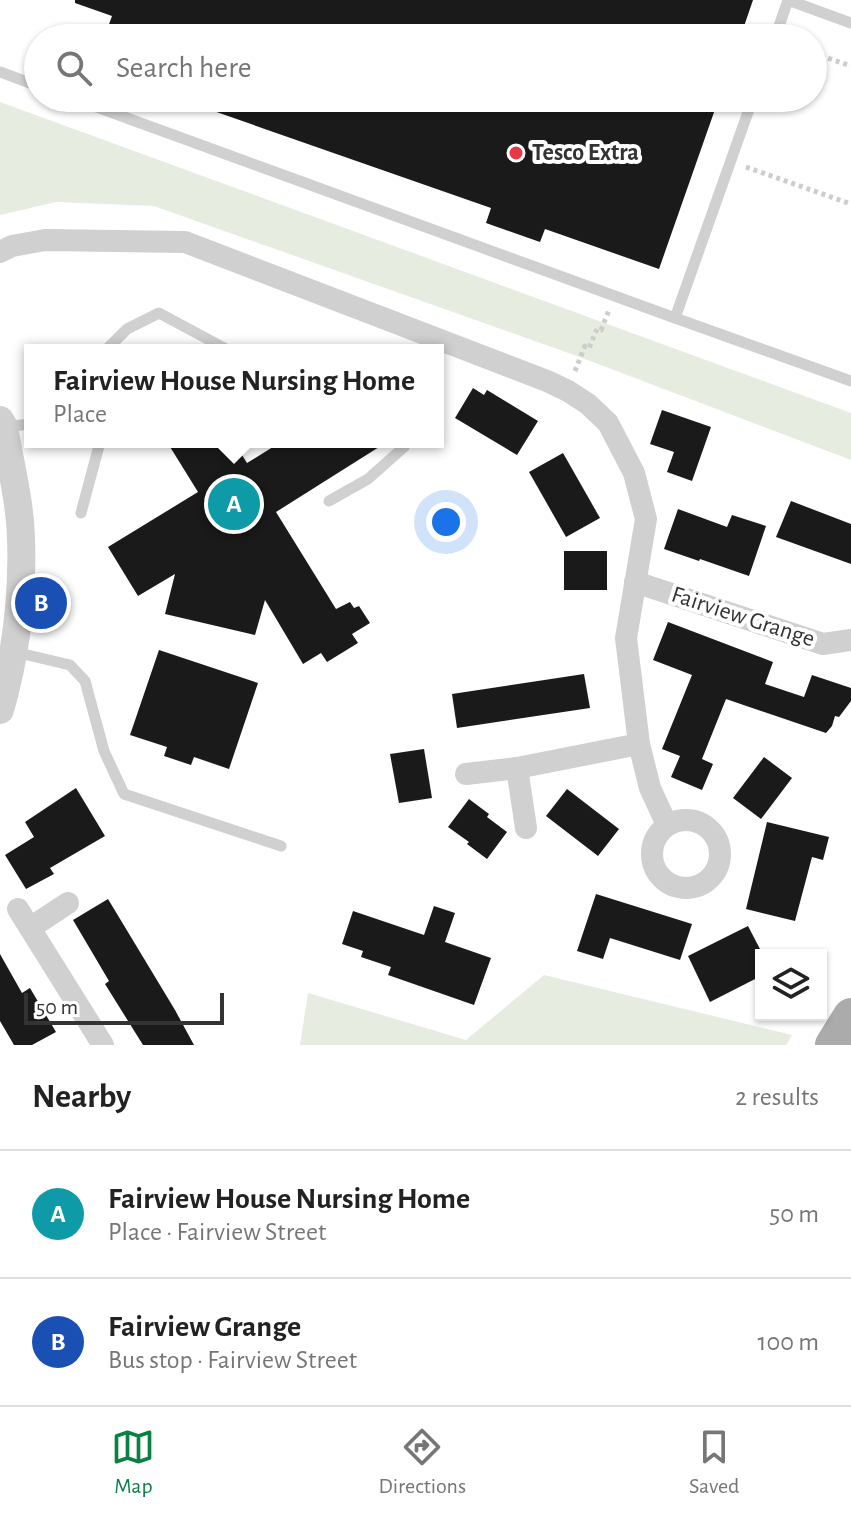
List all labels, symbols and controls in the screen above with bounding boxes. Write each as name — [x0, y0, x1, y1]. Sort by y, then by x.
search box — [24, 24, 827, 112]
icon: search — [52, 46, 96, 90]
text: Search here — [116, 53, 252, 83]
place label: Tesco Extra — [532, 141, 639, 165]
marker: Tesco Extra — [507, 144, 525, 162]
popup — [24, 344, 444, 448]
text: Fairview House Nursing Home — [53, 366, 415, 396]
text: Place — [53, 401, 107, 427]
pin: A — [208, 474, 260, 534]
your location — [426, 502, 466, 542]
pin: B — [15, 573, 67, 633]
street label: Fairview Grange — [668, 583, 818, 651]
map controls — [755, 949, 827, 1021]
button: layers — [755, 949, 827, 1021]
scale bar — [24, 989, 224, 1025]
text: 50 m — [36, 996, 78, 1018]
text: Nearby — [32, 1080, 131, 1114]
text: 2 results — [735, 1084, 819, 1110]
text: Fairview House Nursing Home — [108, 1184, 470, 1214]
text: A — [50, 1201, 66, 1227]
text: 50 m — [769, 1201, 819, 1227]
text: Place · Fairview Street — [108, 1219, 326, 1245]
text: Fairview Grange — [108, 1312, 301, 1342]
text: B — [50, 1329, 66, 1355]
text: 100 m — [758, 1329, 819, 1355]
text: Bus stop · Fairview Street — [108, 1347, 357, 1373]
tab: Map — [111, 1425, 155, 1499]
tab: Directions — [378, 1425, 466, 1499]
tab: Saved — [689, 1425, 739, 1499]

